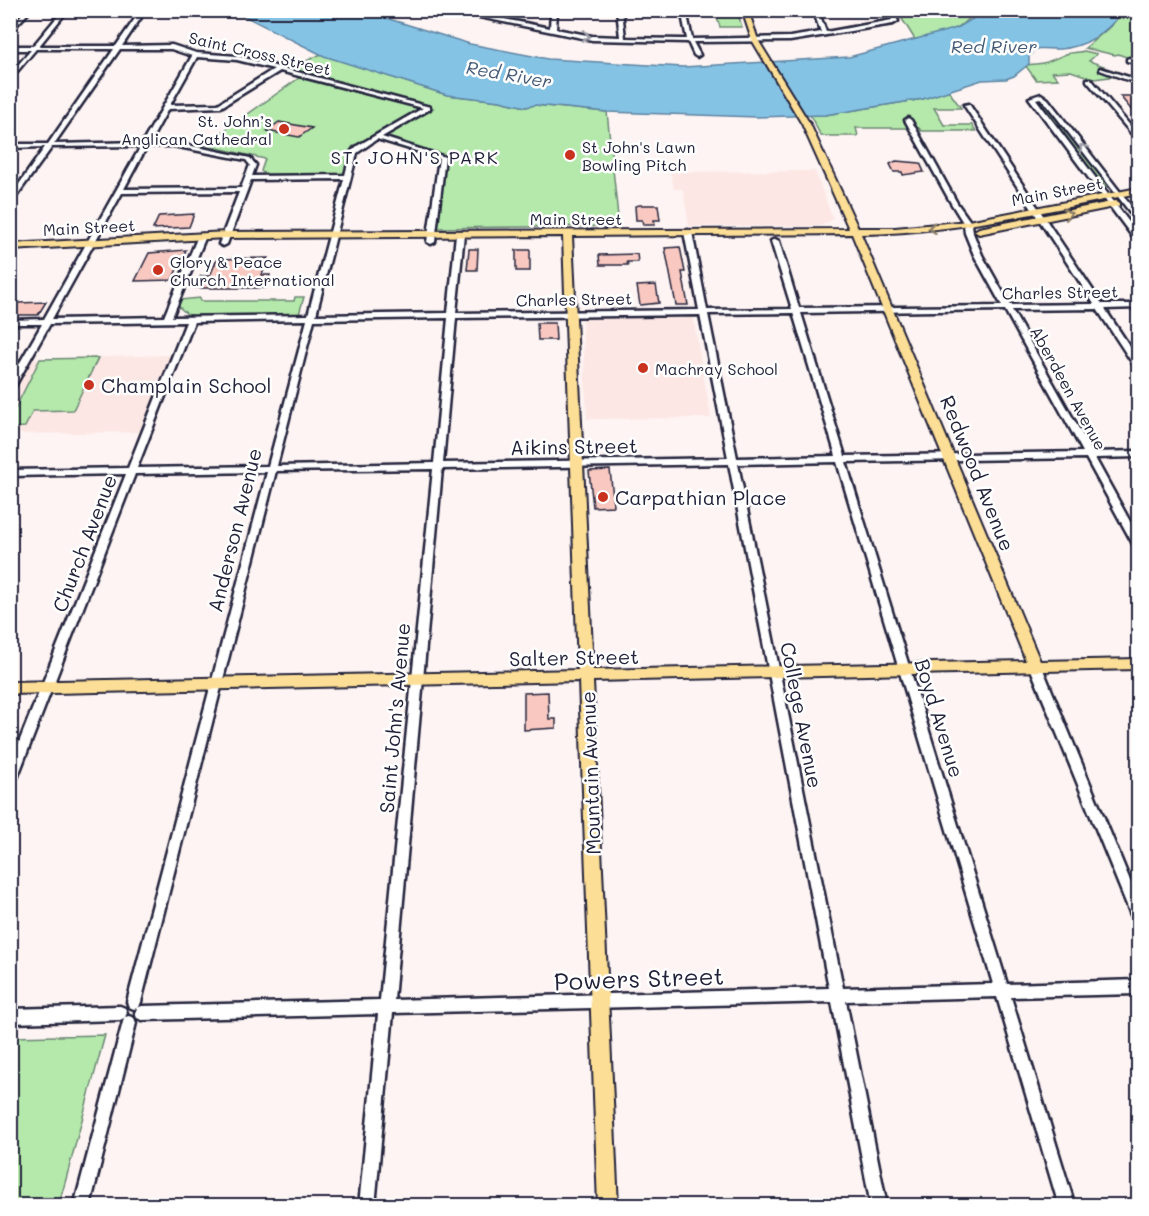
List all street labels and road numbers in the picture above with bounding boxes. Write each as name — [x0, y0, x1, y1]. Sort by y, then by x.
street label: Saint Cross Street — [187, 26, 333, 80]
street label: Main Street — [1010, 172, 1104, 210]
street label: Main Street — [530, 208, 622, 229]
street label: Main Street — [42, 214, 136, 240]
street label: Charles Street — [1002, 280, 1118, 304]
street label: Charles Street — [516, 287, 632, 311]
street label: Aberdeen Avenue — [1026, 322, 1112, 454]
street label: Redwood Avenue — [935, 391, 1021, 555]
street label: Aikins Street — [510, 432, 638, 460]
street label: Anderson Avenue — [201, 445, 267, 615]
street label: Church Avenue — [46, 471, 122, 615]
street label: Saint John's Avenue — [373, 622, 415, 814]
street label: College Avenue — [775, 640, 829, 790]
street label: Salter Street — [509, 643, 639, 671]
street label: Boyd Avenue — [910, 655, 970, 781]
street label: Mountain Avenue — [574, 691, 606, 855]
street label: Powers Street — [553, 960, 725, 996]

